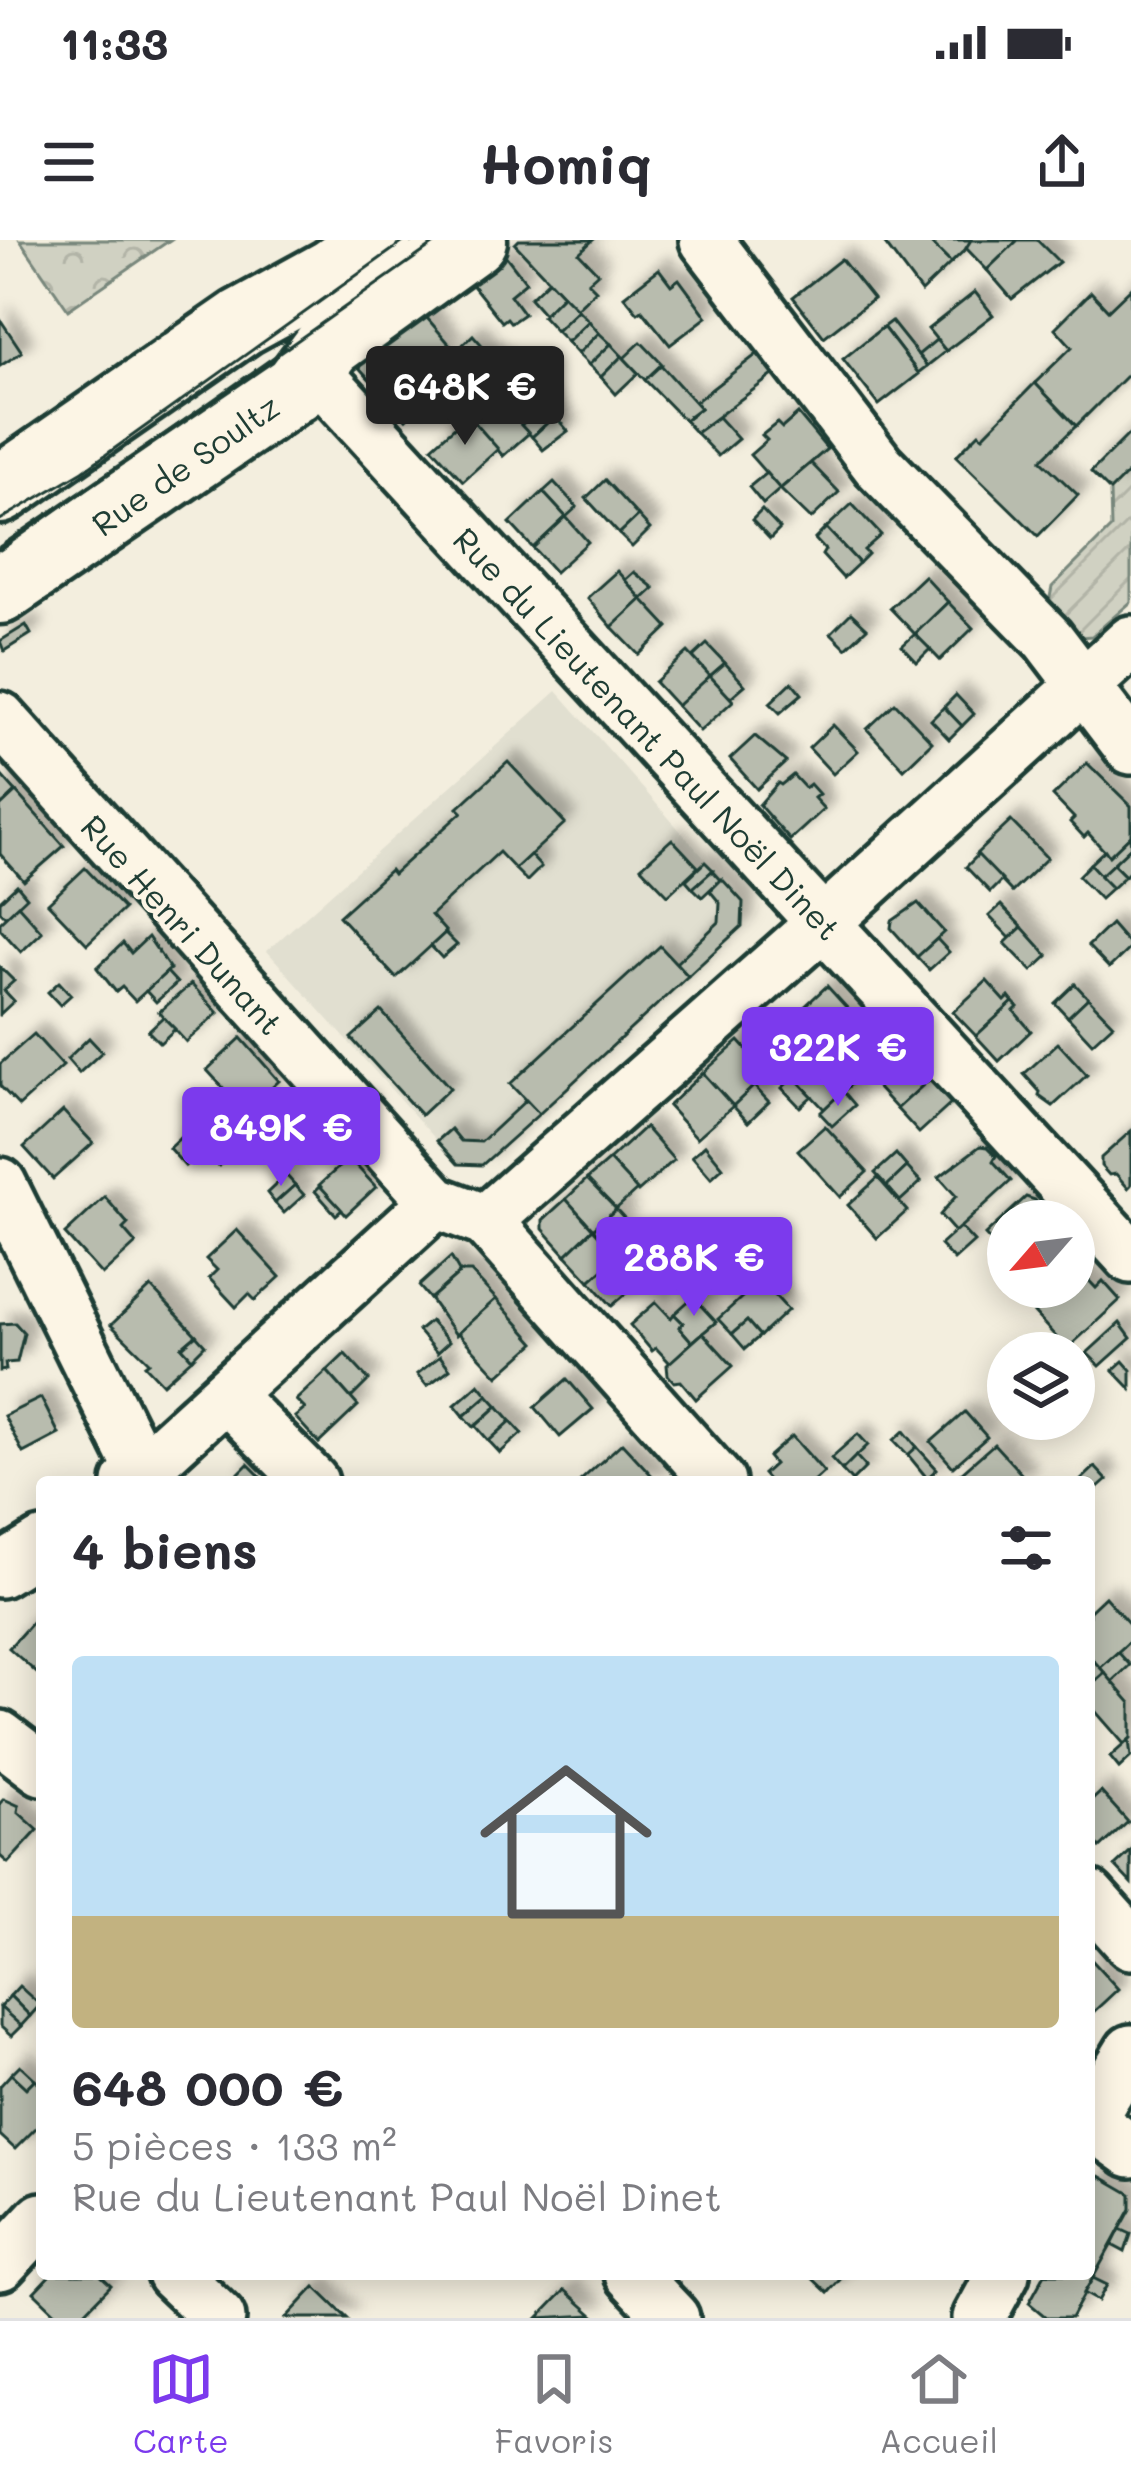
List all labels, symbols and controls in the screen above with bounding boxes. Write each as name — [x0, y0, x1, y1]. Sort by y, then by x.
text: 11:33 — [60, 13, 168, 71]
text: Homiq — [479, 127, 652, 198]
icon: menu — [36, 129, 102, 195]
icon: share — [1029, 129, 1095, 195]
pin: 648K € — [367, 346, 563, 448]
text: 648K € — [393, 359, 537, 410]
street label: Rue de Soultz — [83, 383, 287, 545]
street label: Rue du Lieutenant Paul Noël Dinet — [445, 517, 851, 949]
street label: Rue Henri Dunant — [73, 805, 293, 1043]
pin: 322K € — [740, 1007, 936, 1109]
text: 322K € — [769, 1020, 907, 1071]
pin: 849K € — [183, 1087, 379, 1189]
text: 849K € — [209, 1100, 353, 1151]
north arrow — [987, 1200, 1095, 1308]
map controls — [987, 1200, 1095, 1440]
pin: 288K € — [596, 1217, 792, 1319]
text: 288K € — [623, 1230, 765, 1281]
button: layers — [987, 1332, 1095, 1440]
text: 4 biens — [72, 1515, 258, 1582]
icon: filters — [993, 1515, 1059, 1581]
icon: home — [458, 1734, 674, 1950]
text: 648 000 € — [72, 2052, 343, 2119]
text: 5 pièces · 133 m² — [72, 2119, 397, 2170]
text: Rue du Lieutenant Paul Noël Dinet — [72, 2170, 722, 2221]
tab: Carte — [133, 2346, 229, 2461]
tab: Favoris — [495, 2346, 613, 2461]
tab: Accueil — [879, 2346, 998, 2461]

